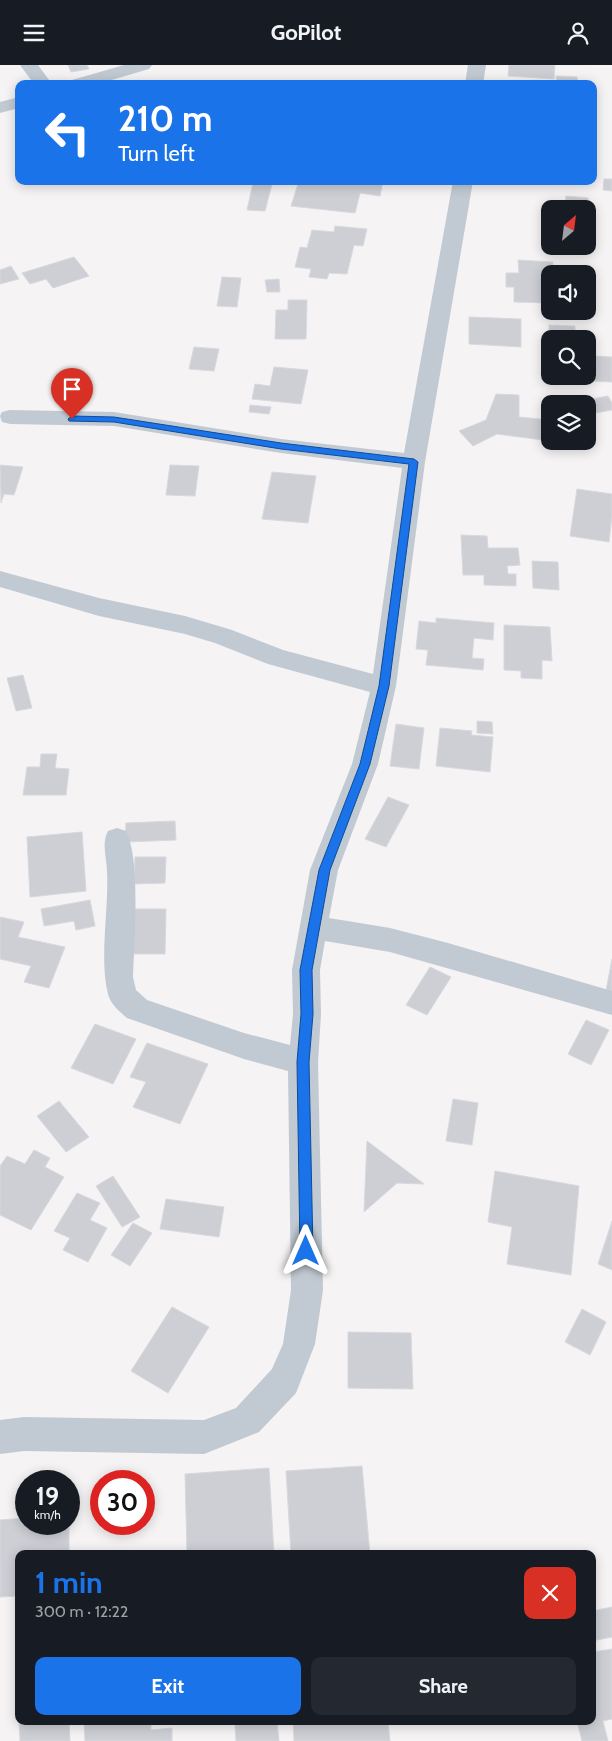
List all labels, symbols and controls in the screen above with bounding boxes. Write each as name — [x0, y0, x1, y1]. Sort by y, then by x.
icon: menu — [20, 19, 48, 47]
text: GoPilot — [271, 19, 341, 46]
icon: person — [564, 19, 592, 47]
text: 210 m — [118, 97, 212, 140]
icon: left — [35, 100, 100, 165]
text: Turn left — [118, 140, 195, 167]
north arrow — [541, 200, 596, 255]
map controls — [541, 200, 596, 450]
button: sound — [541, 265, 596, 320]
button: search — [541, 330, 596, 385]
pin — [51, 368, 93, 419]
icon: arrive — [58, 375, 86, 403]
button: layers — [541, 395, 596, 450]
position arrow — [279, 1224, 331, 1276]
speed limit sign: 30 — [90, 1470, 155, 1535]
text: 19 — [36, 1481, 59, 1511]
text: km/h — [34, 1507, 61, 1522]
text: 1 min — [35, 1564, 103, 1601]
button: close — [524, 1567, 576, 1619]
text: 300 m · 12:22 — [35, 1602, 128, 1621]
button: Exit — [35, 1657, 301, 1715]
button: Share — [311, 1657, 576, 1715]

